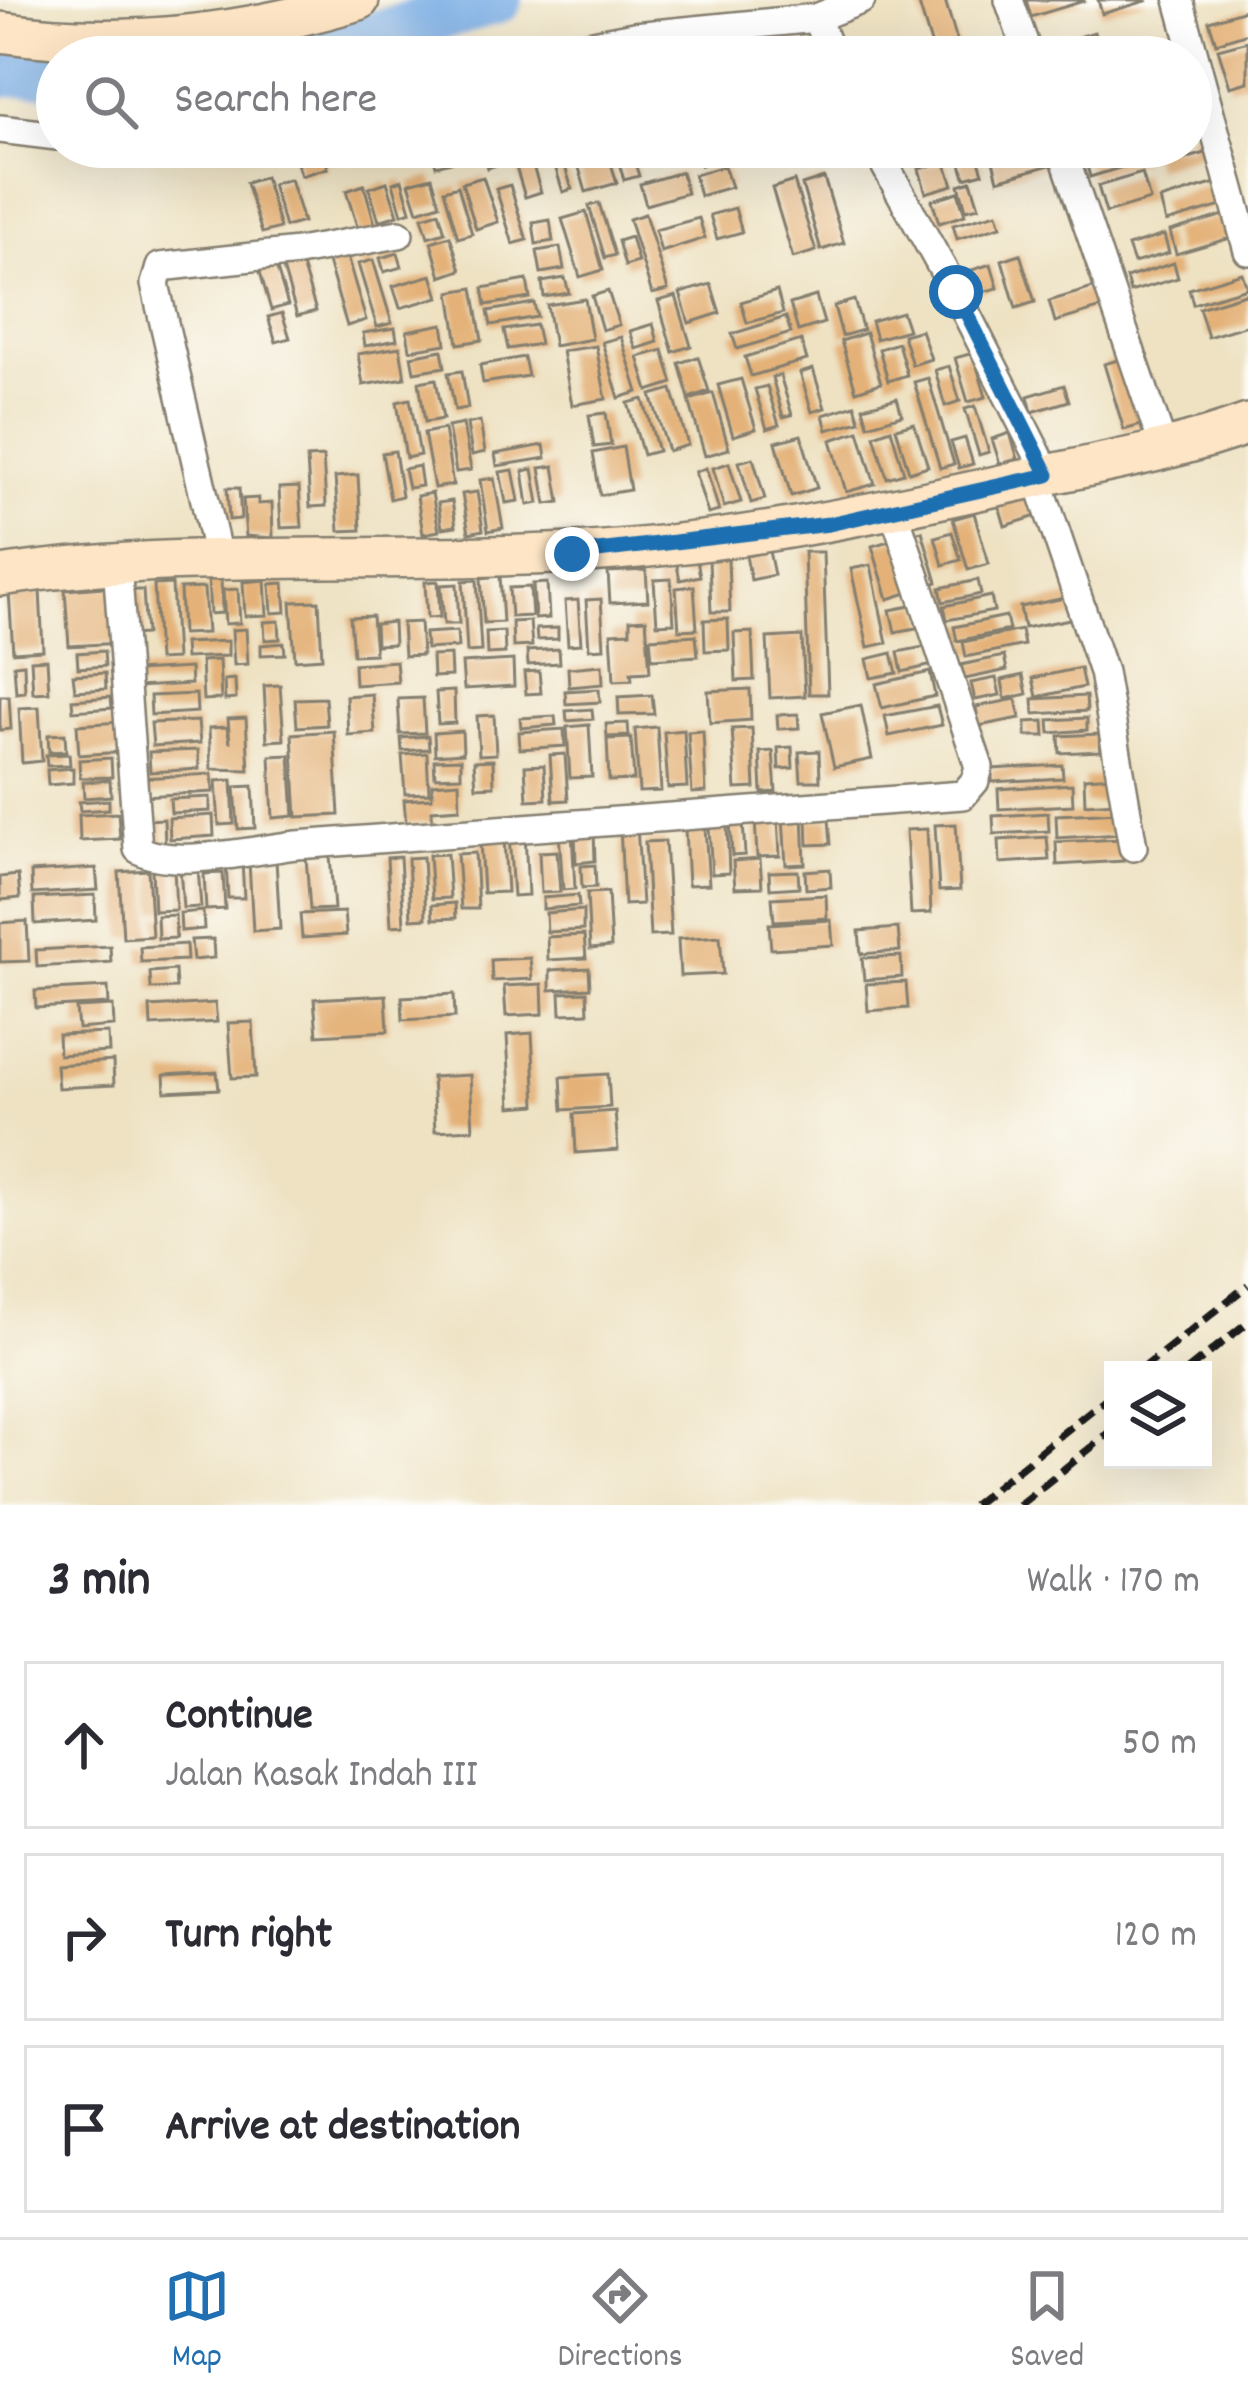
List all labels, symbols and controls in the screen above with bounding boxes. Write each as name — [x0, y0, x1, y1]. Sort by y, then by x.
search box — [36, 36, 1212, 168]
icon: search — [78, 69, 144, 135]
text: Search here — [174, 70, 377, 134]
route start — [929, 265, 983, 319]
route end — [545, 527, 599, 581]
map controls — [1104, 1361, 1212, 1469]
button: layers — [1104, 1361, 1212, 1469]
text: 3 min — [48, 1547, 150, 1619]
text: Walk · 170 m — [1027, 1556, 1200, 1611]
text: Continue — [165, 1686, 313, 1750]
icon: ahead — [51, 1712, 117, 1778]
text: 50 m — [1122, 1718, 1197, 1773]
text: Jalan Kasak Indah III — [165, 1750, 478, 1805]
icon: right — [51, 1904, 117, 1970]
text: Turn right — [165, 1905, 332, 1969]
text: 120 m — [1114, 1910, 1197, 1965]
icon: arrive — [51, 2096, 117, 2162]
text: Arrive at destination — [165, 2097, 520, 2161]
tab: Map — [164, 2263, 230, 2382]
tab: Directions — [558, 2263, 683, 2382]
tab: Saved — [1010, 2263, 1084, 2382]

